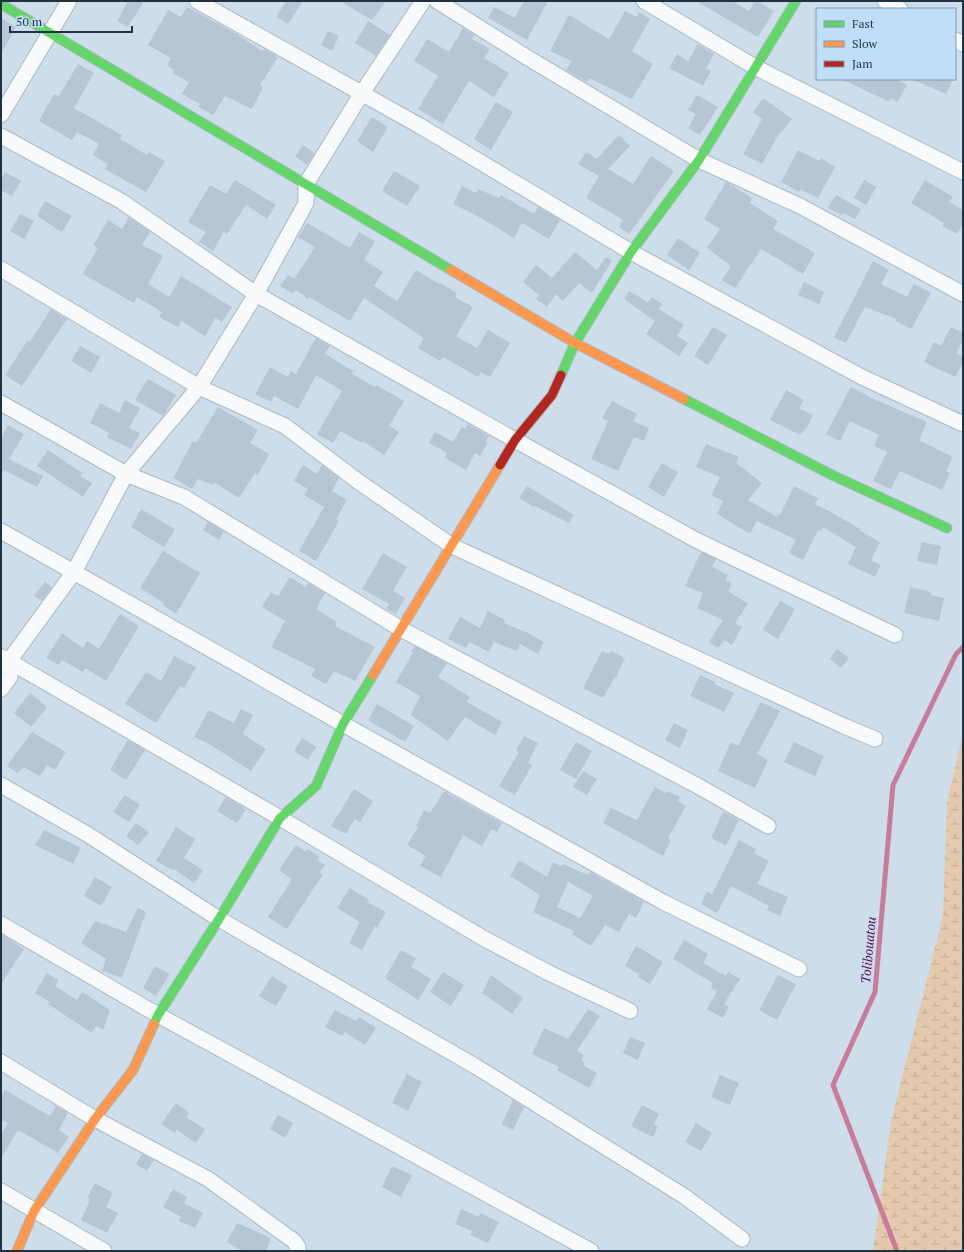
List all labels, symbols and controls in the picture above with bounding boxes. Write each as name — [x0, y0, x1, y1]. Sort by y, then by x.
scale bar — [10, 8, 132, 34]
legend — [816, 8, 956, 80]
text: 50 m — [16, 14, 43, 29]
text: Fast — [852, 16, 875, 31]
text: Slow — [852, 36, 878, 51]
text: Jam — [852, 56, 873, 71]
water label: Tolibouatou — [856, 916, 880, 984]

